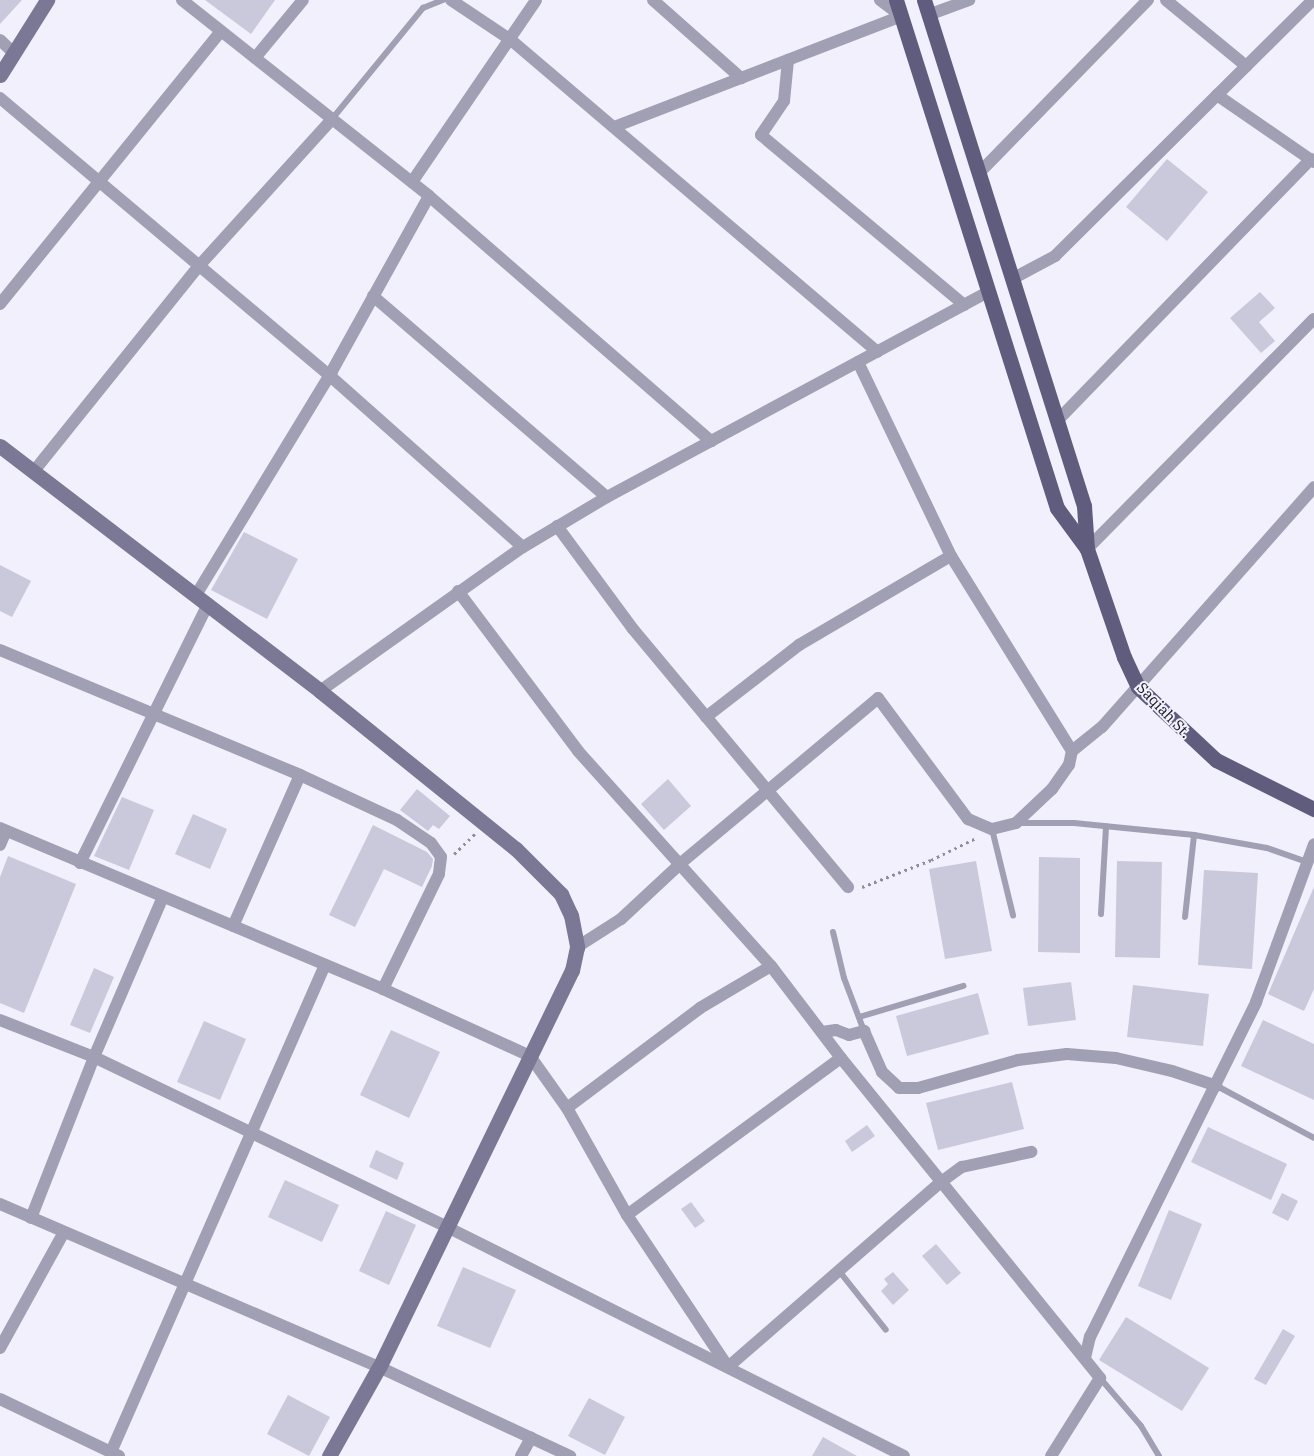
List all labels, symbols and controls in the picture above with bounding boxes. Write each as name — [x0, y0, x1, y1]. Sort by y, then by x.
street label: Saqiah St. — [1133, 679, 1195, 741]

